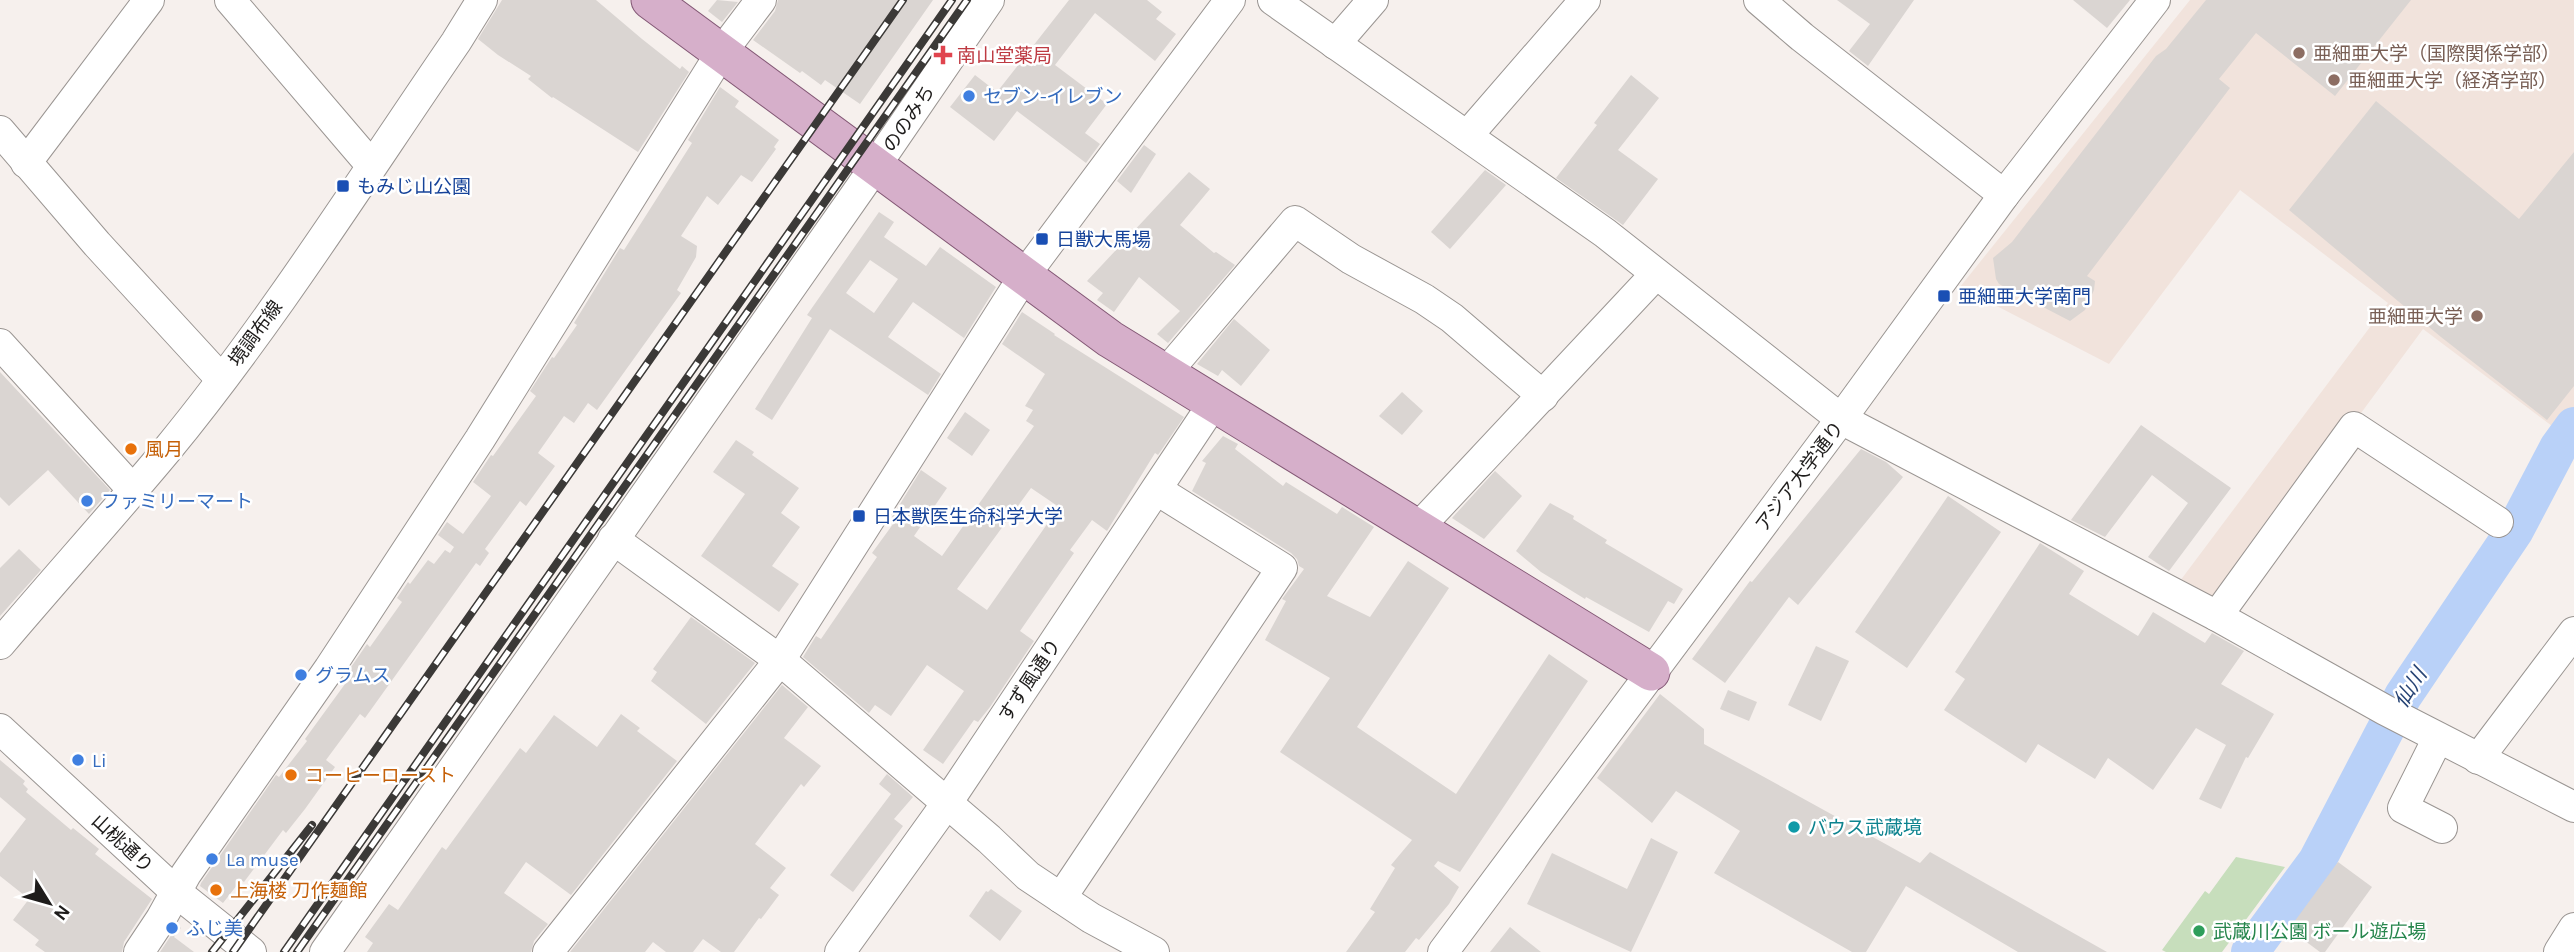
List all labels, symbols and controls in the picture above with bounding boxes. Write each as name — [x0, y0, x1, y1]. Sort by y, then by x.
place label: 亜細亜大学（国際関係学部） — [2313, 43, 2560, 65]
place label: 南山堂薬局 — [957, 45, 1052, 67]
marker: 亜細亜大学（国際関係学部） — [2291, 45, 2307, 61]
marker: 南山堂薬局 — [935, 47, 951, 63]
place label: 亜細亜大学（経済学部） — [2348, 70, 2557, 92]
marker: 亜細亜大学（経済学部） — [2326, 72, 2342, 88]
street label: ののみち — [878, 81, 939, 156]
place label: セブン-イレブン — [983, 86, 1123, 108]
marker: セブン-イレブン — [961, 88, 977, 104]
place label: もみじ山公園 — [357, 176, 471, 198]
marker: もみじ山公園 — [335, 178, 351, 194]
place label: 日獣大馬場 — [1056, 229, 1151, 251]
marker: 日獣大馬場 — [1034, 231, 1050, 247]
place label: 亜細亜大学南門 — [1958, 286, 2091, 308]
marker: 亜細亜大学南門 — [1936, 288, 1952, 304]
street label: 境調布線 — [225, 296, 287, 371]
place label: 亜細亜大学 — [2368, 306, 2463, 328]
marker: 亜細亜大学 — [2469, 308, 2485, 324]
street label: アジア大学通り — [1751, 417, 1848, 536]
place label: 風月 — [145, 439, 183, 461]
marker: 風月 — [123, 441, 139, 457]
place label: ファミリーマート — [101, 491, 253, 513]
marker: ファミリーマート — [79, 493, 95, 509]
place label: 日本獣医生命科学大学 — [873, 506, 1063, 528]
marker: 日本獣医生命科学大学 — [851, 508, 867, 524]
street label: すず風通り — [994, 635, 1066, 726]
water label: 仙川 — [2389, 662, 2432, 712]
place label: グラムス — [315, 665, 390, 687]
marker: グラムス — [293, 667, 309, 683]
place label: Li — [92, 750, 107, 772]
marker: Li — [70, 752, 86, 768]
place label: コーヒーロースト — [305, 765, 456, 787]
marker: コーヒーロースト — [283, 767, 299, 783]
street label: 山桃通り — [87, 810, 158, 878]
place label: バウス武蔵境 — [1808, 817, 1922, 839]
marker: バウス武蔵境 — [1786, 819, 1802, 835]
place label: La muse — [226, 849, 299, 871]
marker: La muse — [204, 851, 220, 867]
north arrow — [14, 868, 84, 938]
place label: 上海楼 刀作麺館 — [230, 880, 368, 902]
marker: 上海楼 刀作麺館 — [208, 882, 224, 898]
text: N — [49, 901, 75, 925]
place label: ふじ美 — [186, 918, 243, 940]
marker: ふじ美 — [164, 920, 180, 936]
place label: 武蔵川公園 ボール遊広場 — [2213, 921, 2427, 943]
marker: 武蔵川公園 ボール遊広場 — [2191, 923, 2207, 939]

